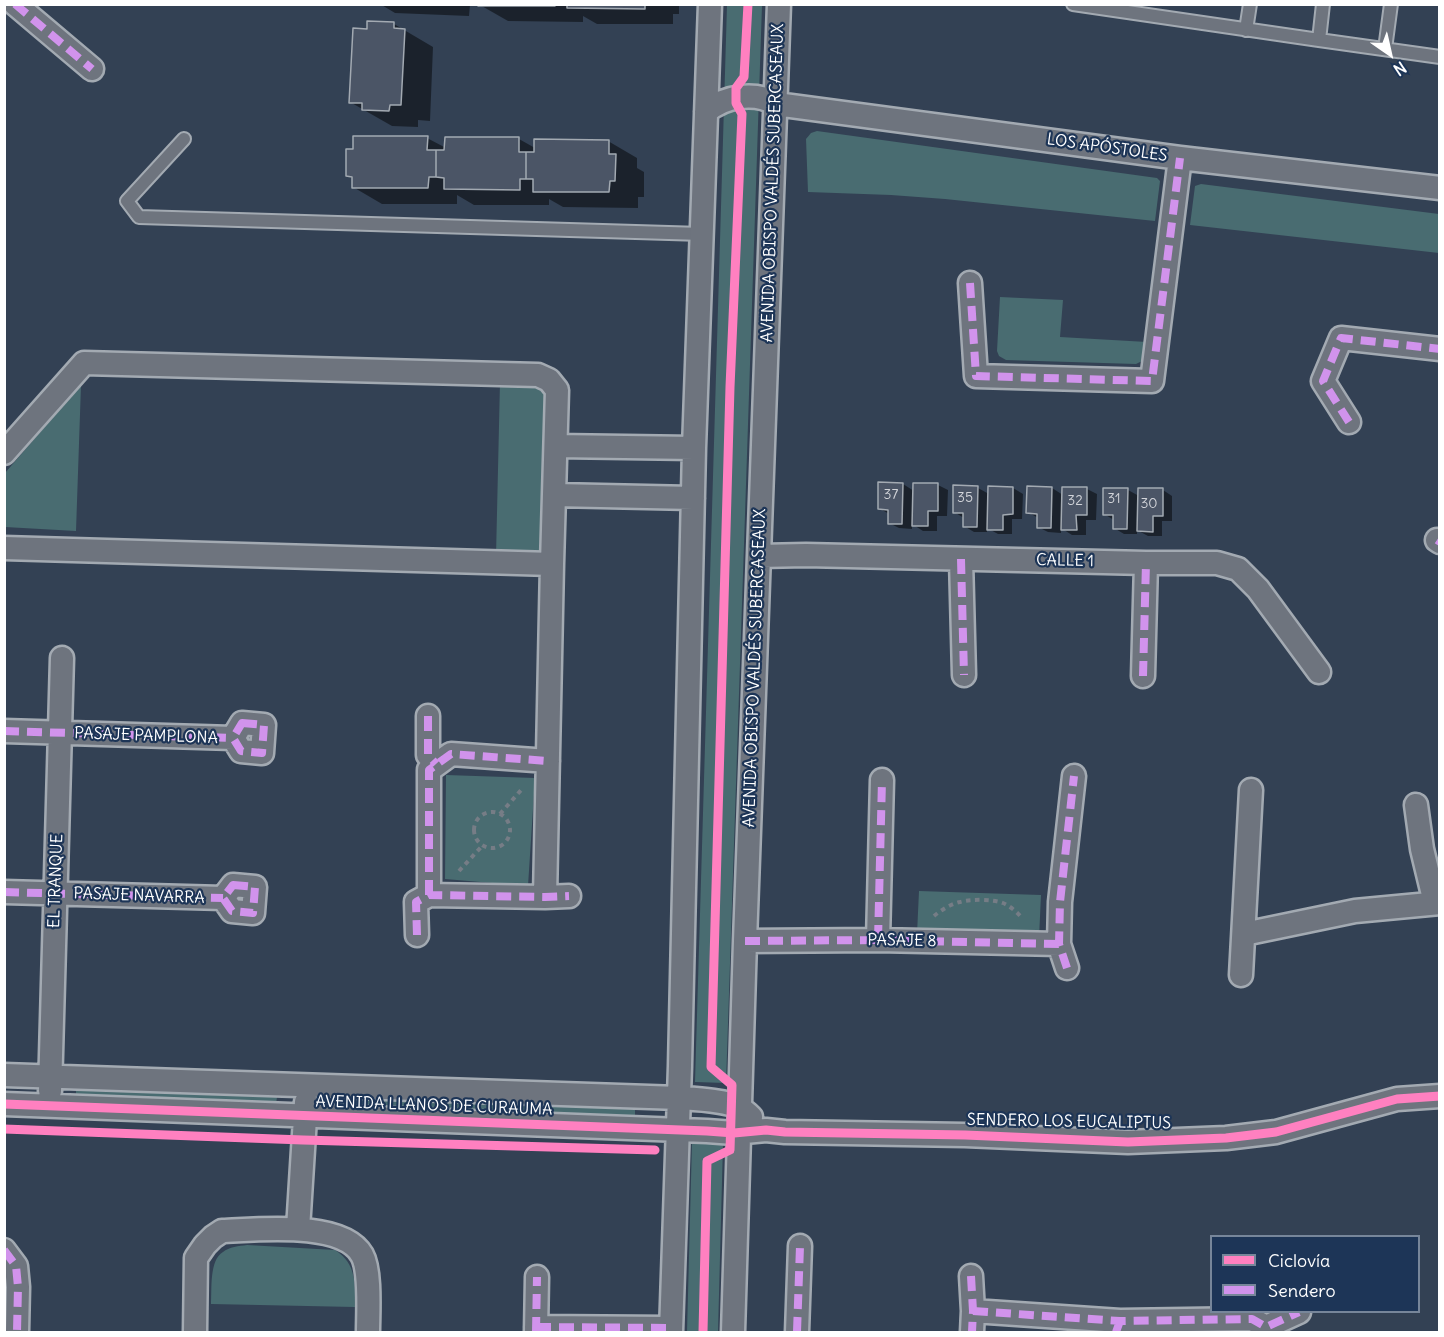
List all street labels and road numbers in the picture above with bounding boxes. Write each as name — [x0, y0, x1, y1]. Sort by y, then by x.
street label: AVENIDA OBISPO VALDÉS SUBERCASEAUX — [758, 23, 788, 343]
street label: LOS APÓSTOLES — [1045, 130, 1169, 166]
street label: AVENIDA OBISPO VALDÉS SUBERCASEAUX — [740, 508, 770, 828]
street label: CALLE 1 — [1036, 551, 1094, 571]
street label: PASAJE PAMPLONA — [74, 724, 218, 748]
street label: EL TRANQUE — [45, 834, 67, 928]
street label: PASAJE NAVARRA — [73, 884, 205, 908]
street label: PASAJE 8 — [867, 931, 937, 951]
street label: AVENIDA LLANOS DE CURAUMA — [315, 1092, 553, 1120]
street label: SENDERO LOS EUCALIPTUS — [967, 1111, 1171, 1133]

